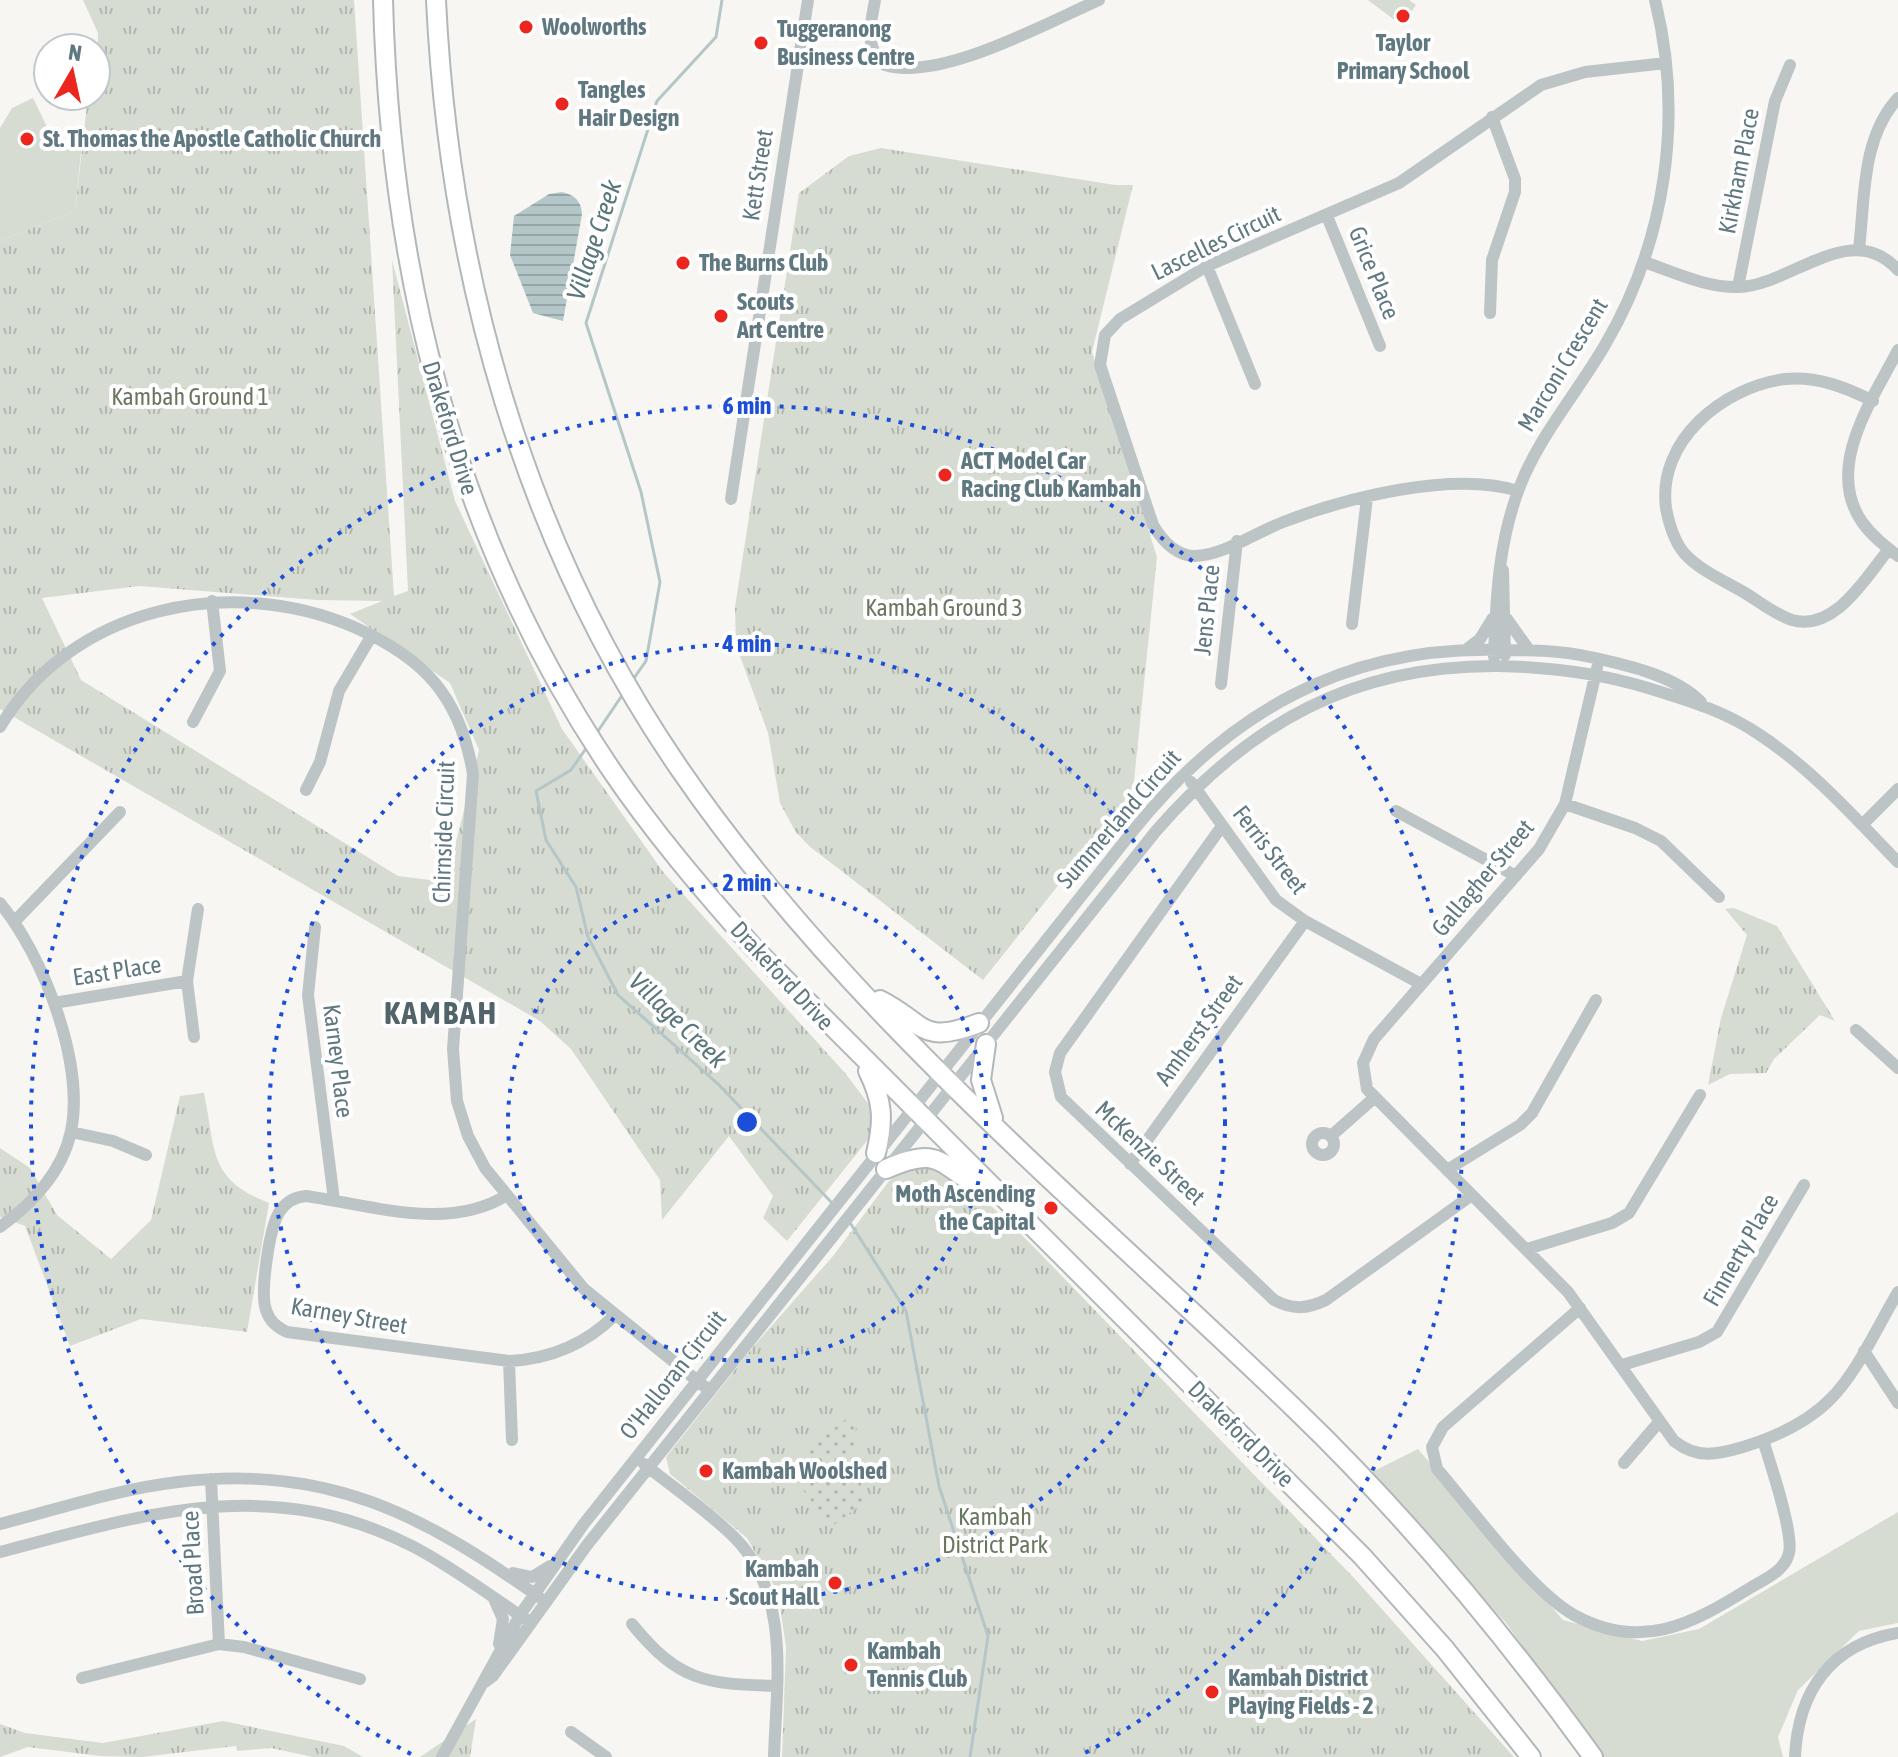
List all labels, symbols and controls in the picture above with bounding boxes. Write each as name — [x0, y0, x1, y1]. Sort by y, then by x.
marker: Taylor Primary School — [1394, 7, 1412, 25]
place label: Woolworths — [541, 13, 647, 40]
place label: Tuggeranong Business Centre — [777, 15, 915, 70]
marker: Woolworths — [517, 18, 535, 36]
place label: Taylor Primary School — [1337, 29, 1470, 84]
north arrow — [32, 32, 112, 112]
marker: Tuggeranong Business Centre — [752, 34, 770, 52]
text: N — [67, 38, 84, 66]
place label: Tangles Hair Design — [578, 76, 679, 131]
marker: Tangles Hair Design — [553, 95, 571, 113]
street label: Kirkham Place — [1713, 106, 1764, 236]
place label: St. Thomas the Apostle Catholic Church — [43, 125, 381, 152]
street label: Kett Street — [737, 127, 778, 222]
marker: St. Thomas the Apostle Catholic Church — [18, 130, 36, 148]
water label: Village Creek — [561, 176, 628, 304]
street label: Lascelles Circuit — [1147, 200, 1285, 285]
street label: Grice Place — [1344, 223, 1405, 323]
place label: The Burns Club — [699, 249, 828, 276]
marker: The Burns Club — [674, 254, 692, 272]
place label: Scouts Art Centre — [736, 288, 824, 343]
street label: Marconi Crescent — [1512, 293, 1613, 436]
marker: Scouts Art Centre — [712, 307, 730, 325]
street label: Drakeford Drive — [417, 358, 484, 498]
park label: Kambah Ground 1 — [111, 383, 269, 410]
text: 6 min — [722, 392, 772, 419]
place label: ACT Model Car Racing Club Kambah — [960, 447, 1141, 502]
marker: ACT Model Car Racing Club Kambah — [936, 466, 954, 484]
street label: Jens Place — [1188, 563, 1225, 657]
park label: Kambah Ground 3 — [865, 594, 1023, 621]
text: 4 min — [721, 630, 772, 657]
street label: Summerland Circuit — [1051, 744, 1186, 893]
street label: Chirnside Circuit — [428, 760, 459, 904]
street label: Ferris Street — [1228, 800, 1313, 899]
street label: Gallagher Street — [1426, 814, 1539, 941]
text: 2 min — [722, 869, 772, 896]
street label: Drakeford Drive — [725, 916, 839, 1035]
street label: East Place — [71, 950, 163, 991]
water label: Village Creek — [623, 966, 734, 1074]
street label: Amherst Street — [1149, 969, 1248, 1090]
district label: KAMBAH — [384, 994, 498, 1031]
street label: Karney Place — [318, 1003, 359, 1119]
street label: McKenzie Street — [1090, 1095, 1211, 1210]
centre of rings — [733, 1108, 761, 1136]
place label: Moth Ascending the Capital — [895, 1180, 1036, 1235]
street label: Finnerty Place — [1698, 1189, 1784, 1311]
marker: Moth Ascending the Capital — [1042, 1199, 1060, 1217]
street label: Karney Street — [289, 1292, 409, 1339]
street label: O'Halloran Circuit — [614, 1305, 731, 1444]
street label: Drakeford Drive — [1183, 1375, 1300, 1492]
place label: Kambah Woolshed — [722, 1457, 887, 1484]
marker: Kambah Woolshed — [697, 1462, 715, 1480]
park label: Kambah District Park — [942, 1503, 1048, 1558]
street label: Broad Place — [176, 1510, 209, 1616]
place label: Kambah Scout Hall — [729, 1555, 820, 1610]
marker: Kambah Scout Hall — [826, 1574, 844, 1592]
place label: Kambah Tennis Club — [867, 1637, 968, 1692]
marker: Kambah Tennis Club — [842, 1656, 860, 1674]
place label: Kambah District Playing Fields - 2 — [1228, 1664, 1374, 1719]
marker: Kambah District Playing Fields - 2 — [1203, 1683, 1221, 1701]

